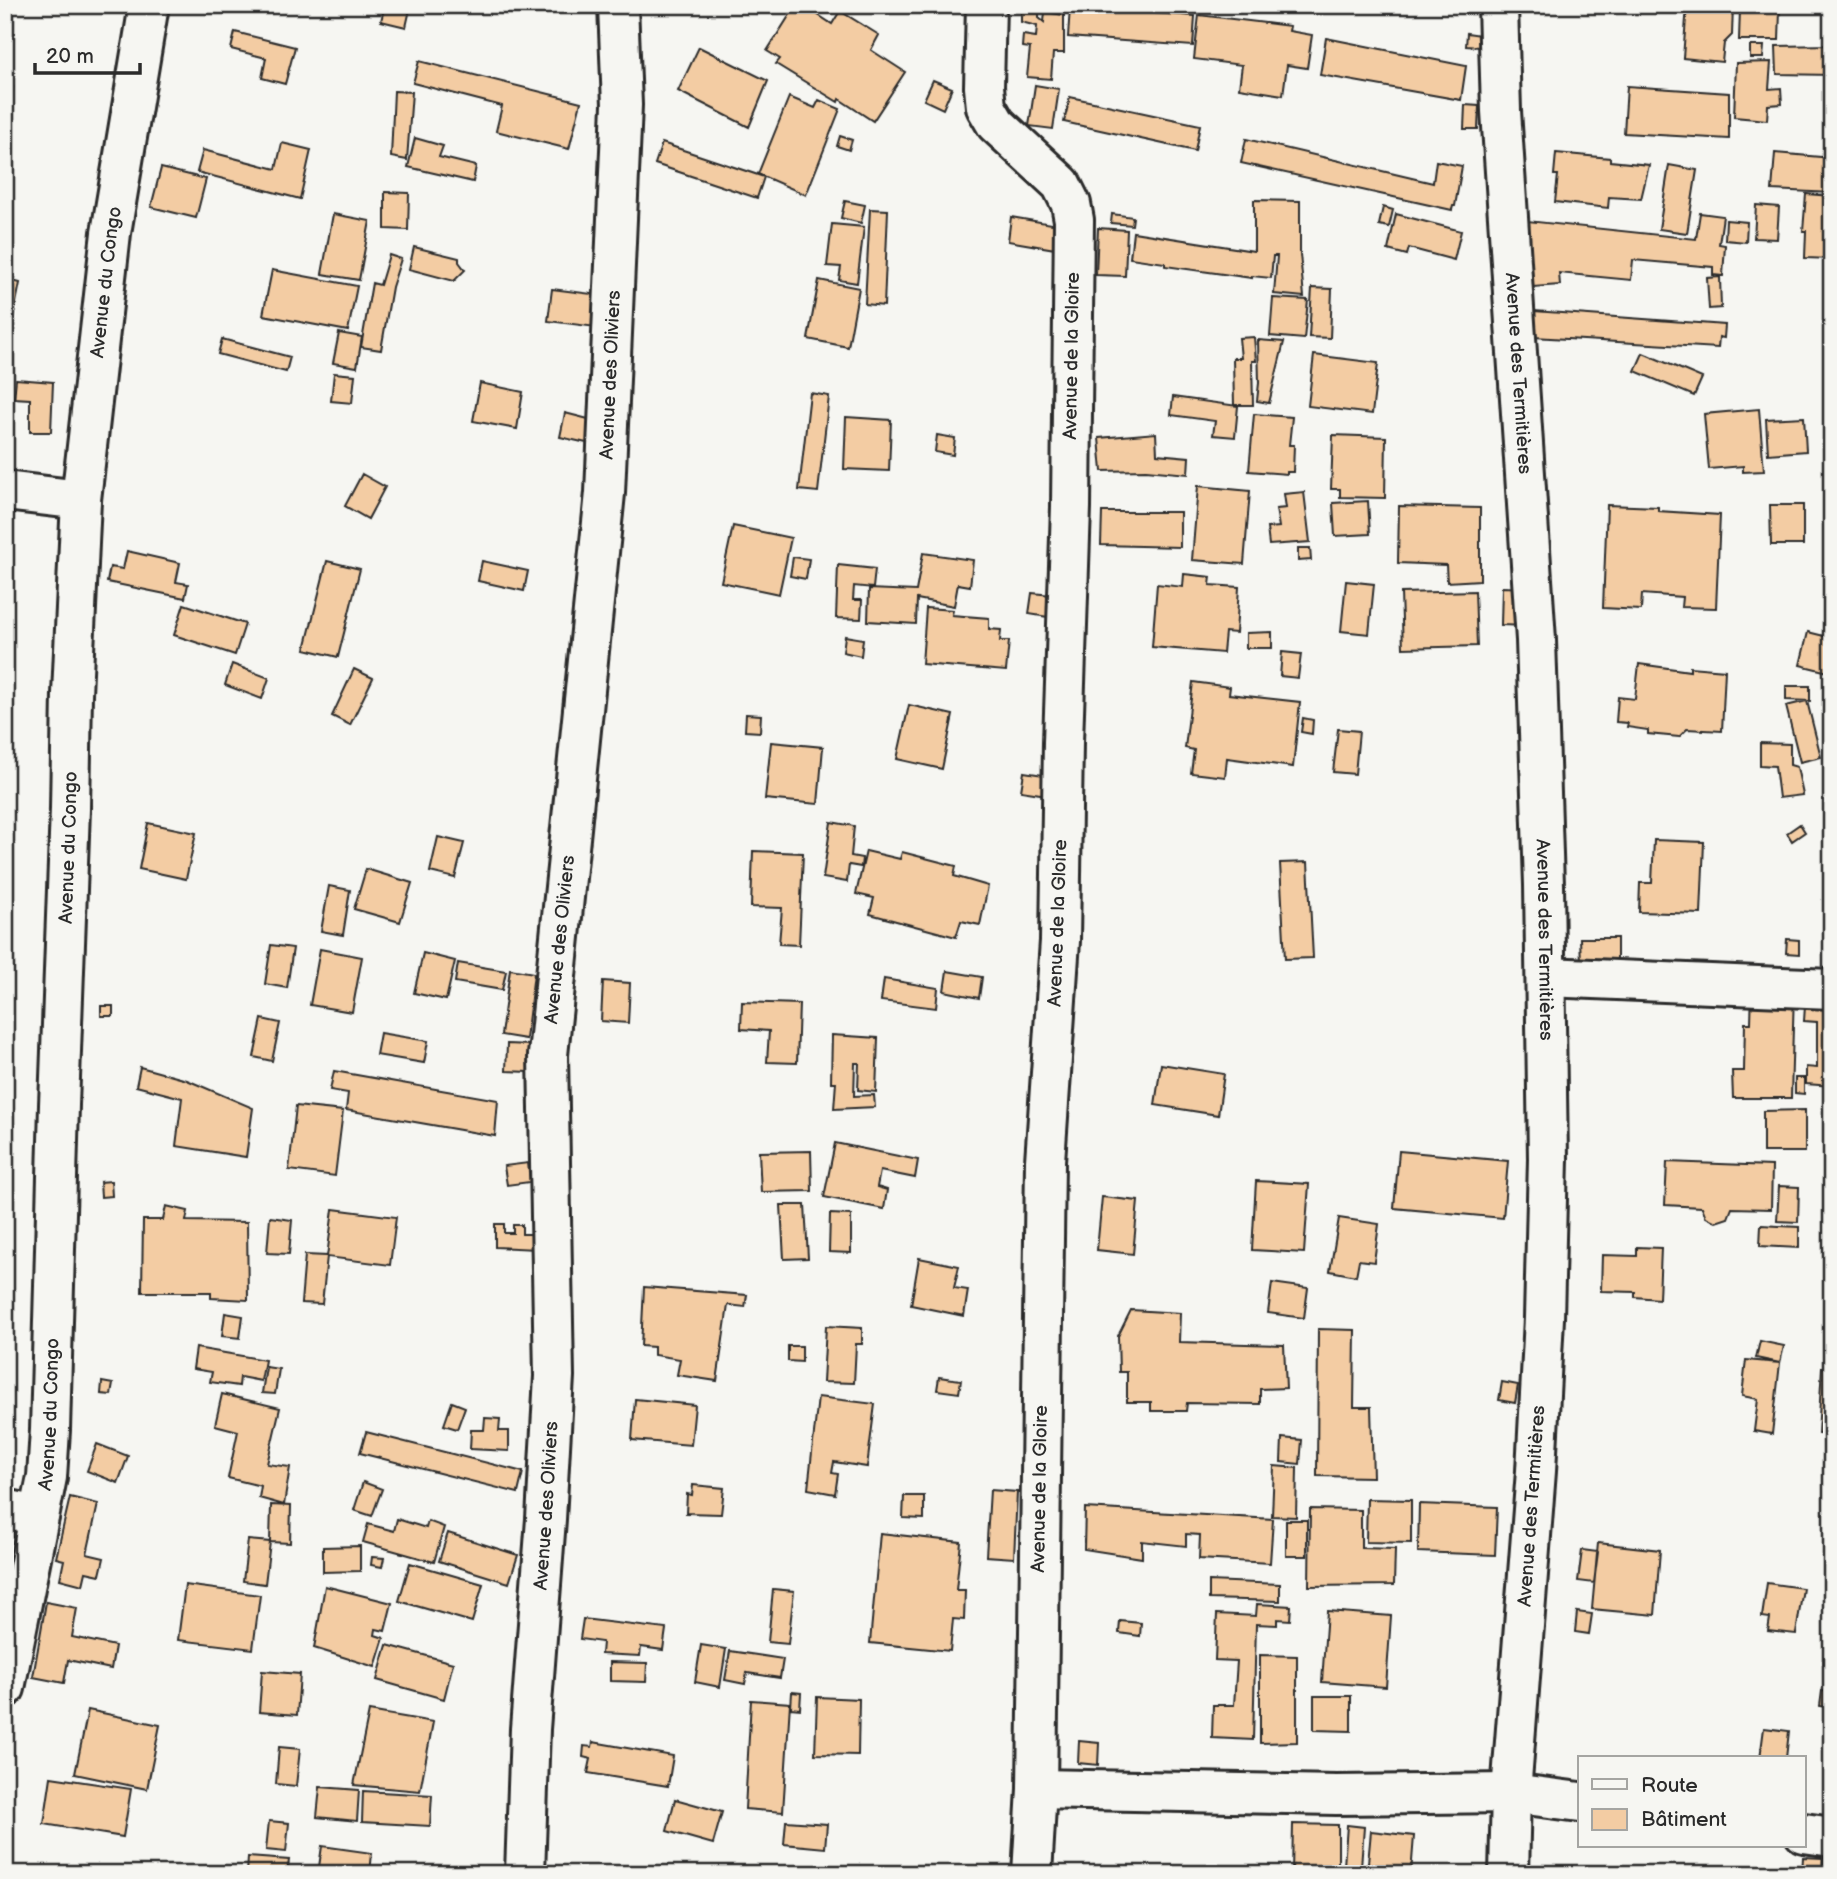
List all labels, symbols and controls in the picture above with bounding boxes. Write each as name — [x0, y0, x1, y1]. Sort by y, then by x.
scale bar — [35, 32, 140, 76]
text: 20 m — [46, 44, 94, 69]
street label: Avenue du Congo — [86, 205, 127, 359]
street label: Avenue de la Gloire — [1059, 272, 1085, 440]
street label: Avenue des Termitières — [1500, 272, 1536, 475]
street label: Avenue des Oliviers — [595, 290, 625, 460]
street label: Avenue du Congo — [54, 771, 82, 924]
street label: Avenue des Termitières — [1531, 838, 1558, 1041]
street label: Avenue de la Gloire — [1044, 839, 1072, 1007]
street label: Avenue des Oliviers — [540, 854, 580, 1025]
street label: Avenue du Congo — [33, 1338, 64, 1492]
street label: Avenue de la Gloire — [1027, 1405, 1053, 1573]
street label: Avenue des Termitières — [1513, 1405, 1551, 1607]
street label: Avenue des Oliviers — [529, 1421, 563, 1591]
legend — [1578, 1756, 1806, 1848]
text: Route — [1641, 1773, 1698, 1798]
text: Bâtiment — [1641, 1807, 1727, 1832]

